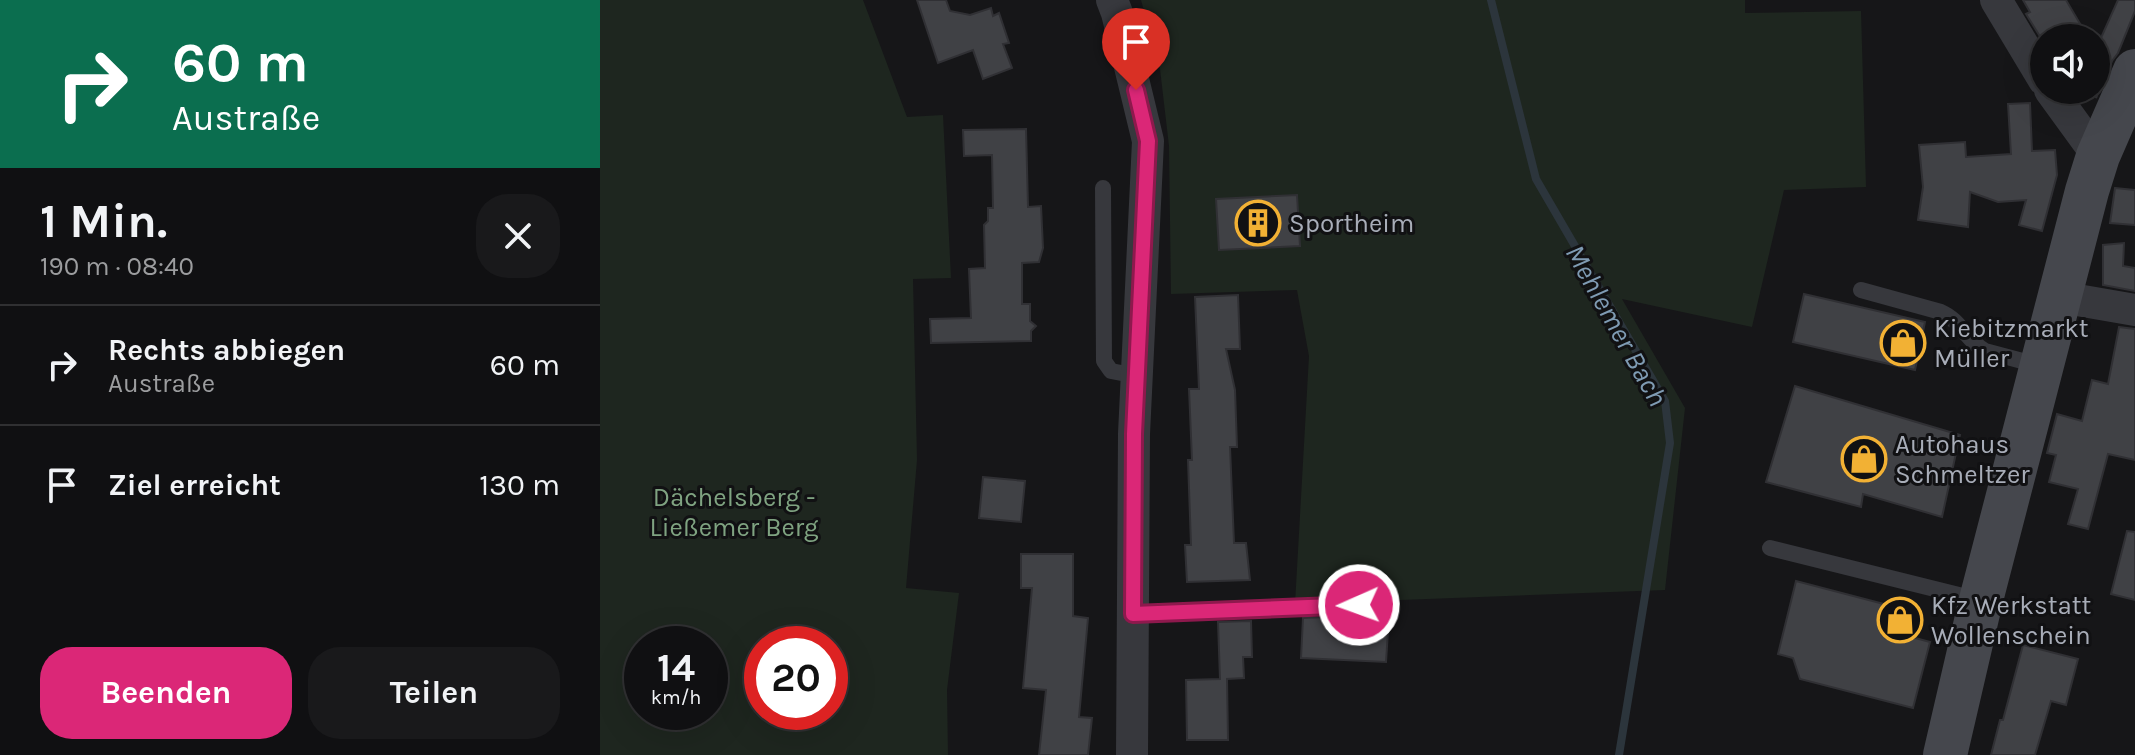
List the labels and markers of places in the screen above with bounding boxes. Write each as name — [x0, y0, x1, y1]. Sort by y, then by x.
pin — [1102, 8, 1170, 90]
building icon: Sportheim — [1234, 199, 1282, 247]
place label: Sportheim — [1289, 208, 1414, 239]
place label: Kiebitzmarkt Müller — [1934, 313, 2089, 374]
shop icon: Kiebitzmarkt Müller — [1879, 319, 1927, 367]
place label: Autohaus Schmeltzer — [1895, 429, 2030, 490]
shop icon: Autohaus Schmeltzer — [1840, 435, 1888, 483]
place label: Kfz Werkstatt Wollenschein — [1931, 590, 2092, 651]
shop icon: Kfz Werkstatt Wollenschein — [1876, 596, 1924, 644]

